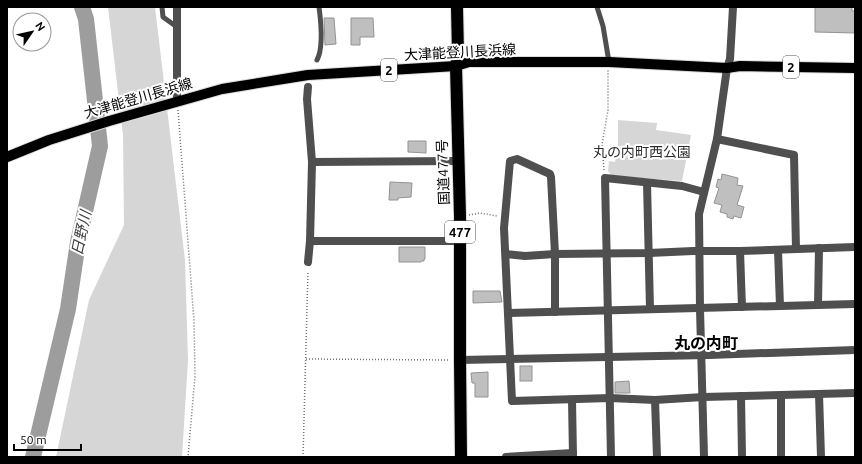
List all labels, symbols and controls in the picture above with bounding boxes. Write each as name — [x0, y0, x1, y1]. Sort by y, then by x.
north arrow — [12, 12, 52, 52]
text: N — [33, 20, 48, 33]
street label: 大津能登川長浜線 — [404, 41, 516, 63]
road number: 2 — [783, 56, 799, 78]
road number: 2 — [381, 59, 397, 81]
street label: 大津能登川長浜線 — [82, 75, 194, 121]
street label: 国道477号 — [434, 139, 452, 205]
park label: 丸の内町西公園 — [593, 144, 691, 160]
water label: 日野川 — [68, 207, 94, 257]
road number: 477 — [445, 221, 475, 243]
district label: 丸の内町 — [674, 334, 738, 352]
scale bar — [14, 426, 81, 452]
text: 50 m — [20, 433, 47, 446]

